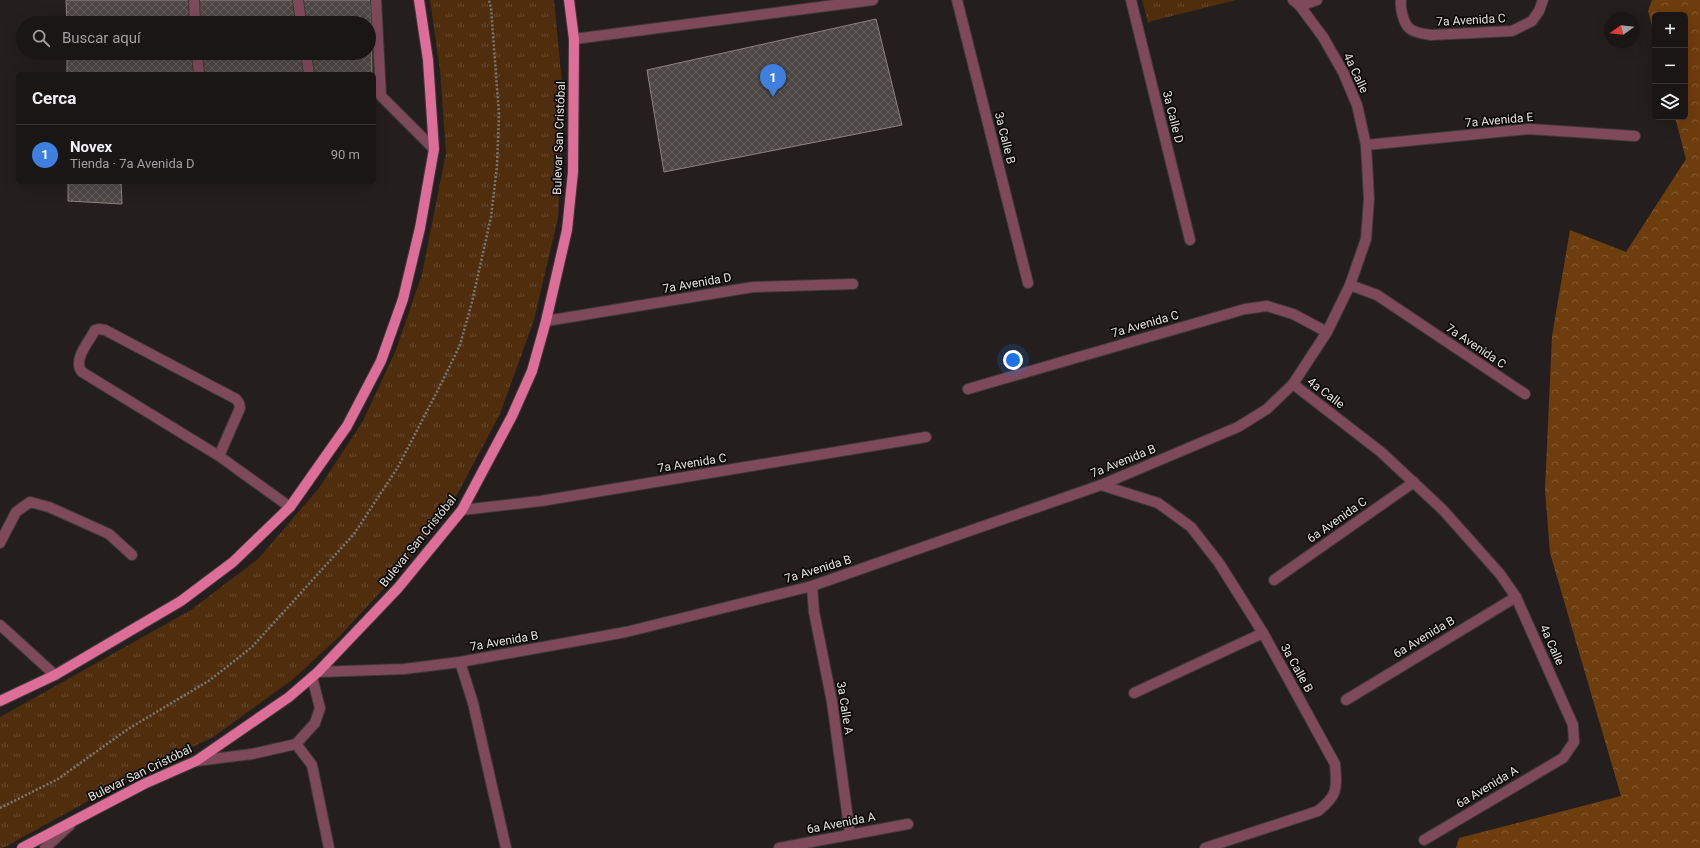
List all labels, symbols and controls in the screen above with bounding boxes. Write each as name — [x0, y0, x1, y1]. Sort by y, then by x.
street label: 7a Avenida C — [1436, 11, 1506, 29]
north arrow — [1604, 12, 1640, 48]
map controls — [1652, 12, 1688, 120]
button: + — [1652, 12, 1688, 48]
search box — [16, 16, 376, 60]
icon: search — [30, 27, 52, 49]
text: Buscar aquí — [62, 29, 141, 47]
button: − — [1652, 48, 1688, 84]
street label: 4a Calle — [1341, 51, 1371, 95]
pin: 1 — [760, 64, 786, 97]
street label: Bulevar San Cristóbal — [550, 81, 568, 195]
button: layers — [1652, 84, 1688, 120]
text: Cerca — [32, 88, 76, 108]
street label: 3a Calle D — [1160, 89, 1186, 145]
street label: 3a Calle B — [992, 110, 1018, 166]
street label: 7a Avenida E — [1464, 110, 1534, 130]
text: Novex — [70, 138, 112, 156]
text: 1 — [41, 147, 49, 162]
text: 90 m — [331, 147, 360, 162]
text: Tienda · 7a Avenida D — [70, 156, 195, 171]
street label: 7a Avenida D — [662, 270, 733, 296]
street label: 7a Avenida C — [1110, 308, 1181, 340]
street label: 7a Avenida C — [1443, 321, 1509, 371]
your location — [1003, 350, 1023, 370]
street label: 4a Calle — [1305, 375, 1347, 411]
street label: 7a Avenida B — [1088, 442, 1158, 480]
street label: 7a Avenida C — [657, 451, 728, 475]
street label: Bulevar San Cristóbal — [377, 492, 459, 590]
street label: 6a Avenida C — [1305, 494, 1370, 546]
street label: 7a Avenida B — [783, 552, 853, 586]
street label: 6a Avenida B — [1391, 613, 1457, 661]
street label: 4a Calle — [1537, 623, 1567, 667]
street label: 7a Avenida B — [469, 628, 539, 654]
street label: 3a Calle B — [1278, 641, 1316, 695]
street label: 3a Calle A — [834, 680, 856, 736]
street label: Bulevar San Cristóbal — [86, 742, 194, 804]
street label: 6a Avenida A — [1454, 763, 1521, 811]
street label: 6a Avenida A — [806, 809, 877, 837]

